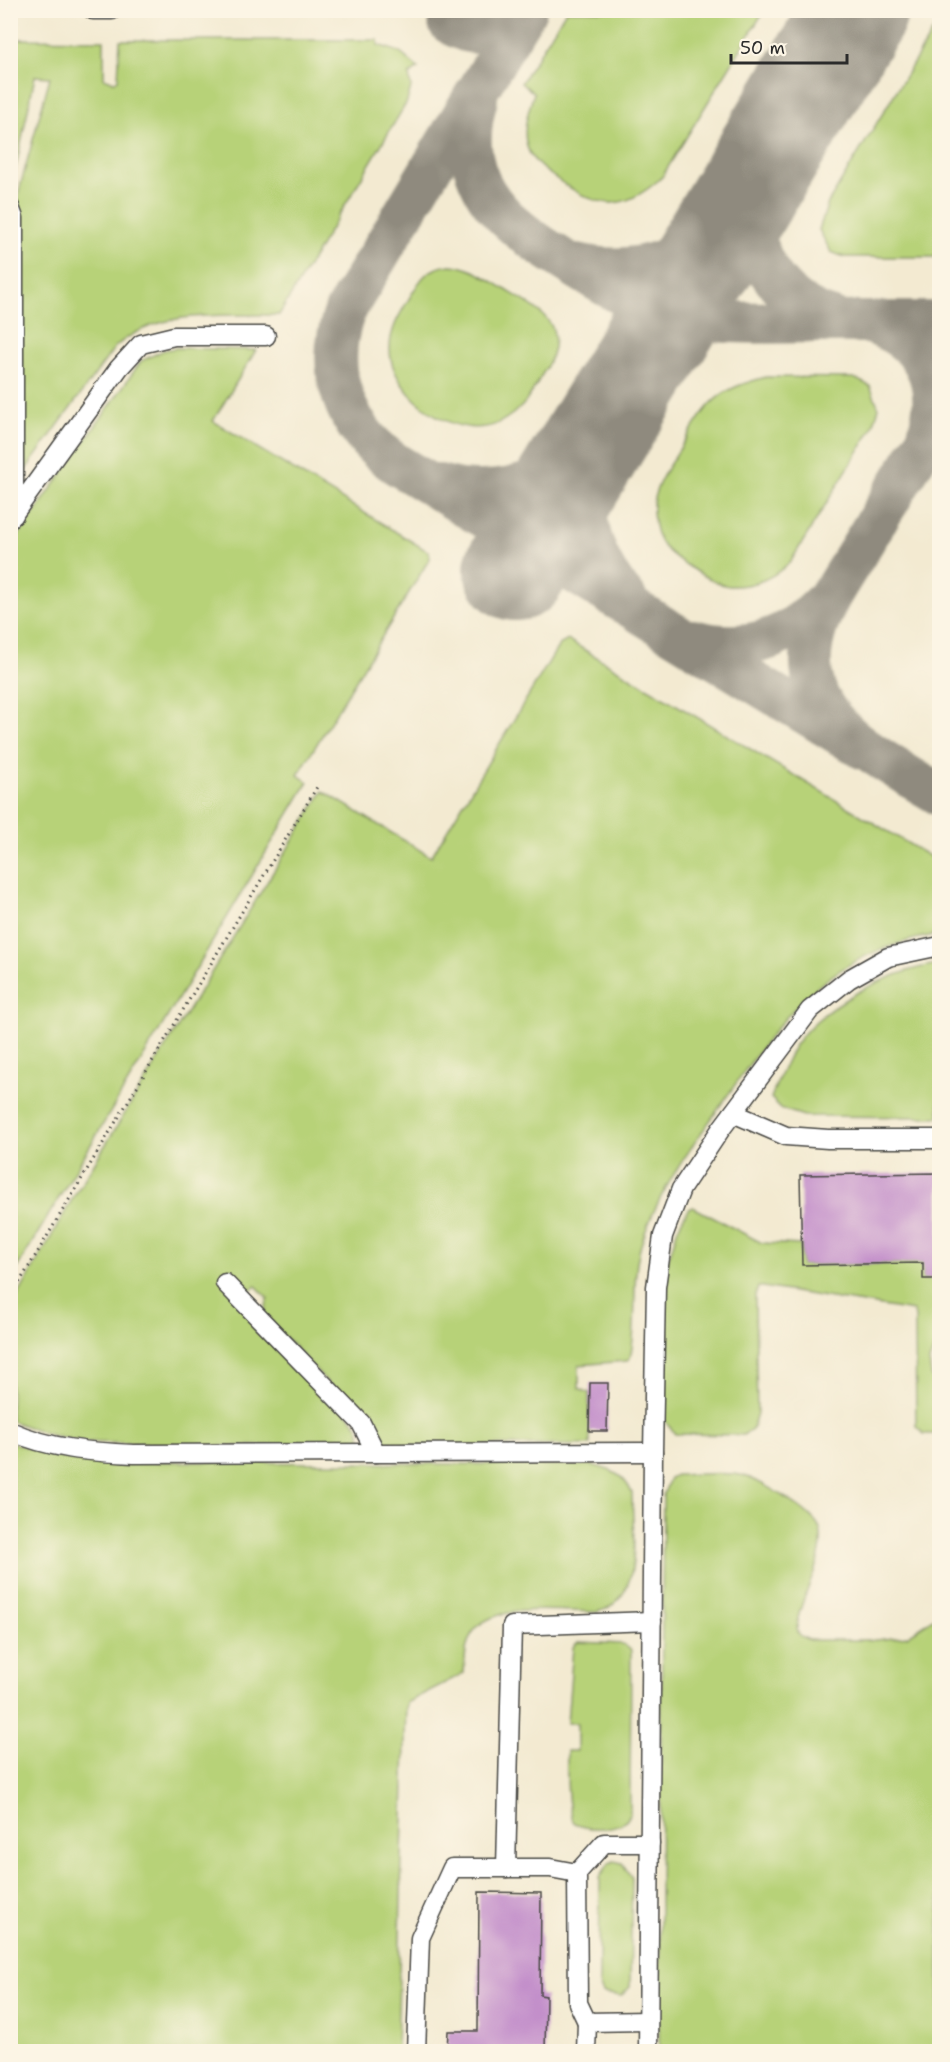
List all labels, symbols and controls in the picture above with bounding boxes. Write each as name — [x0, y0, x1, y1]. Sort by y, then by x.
scale bar — [731, 27, 846, 65]
text: 50 m — [740, 36, 785, 60]

